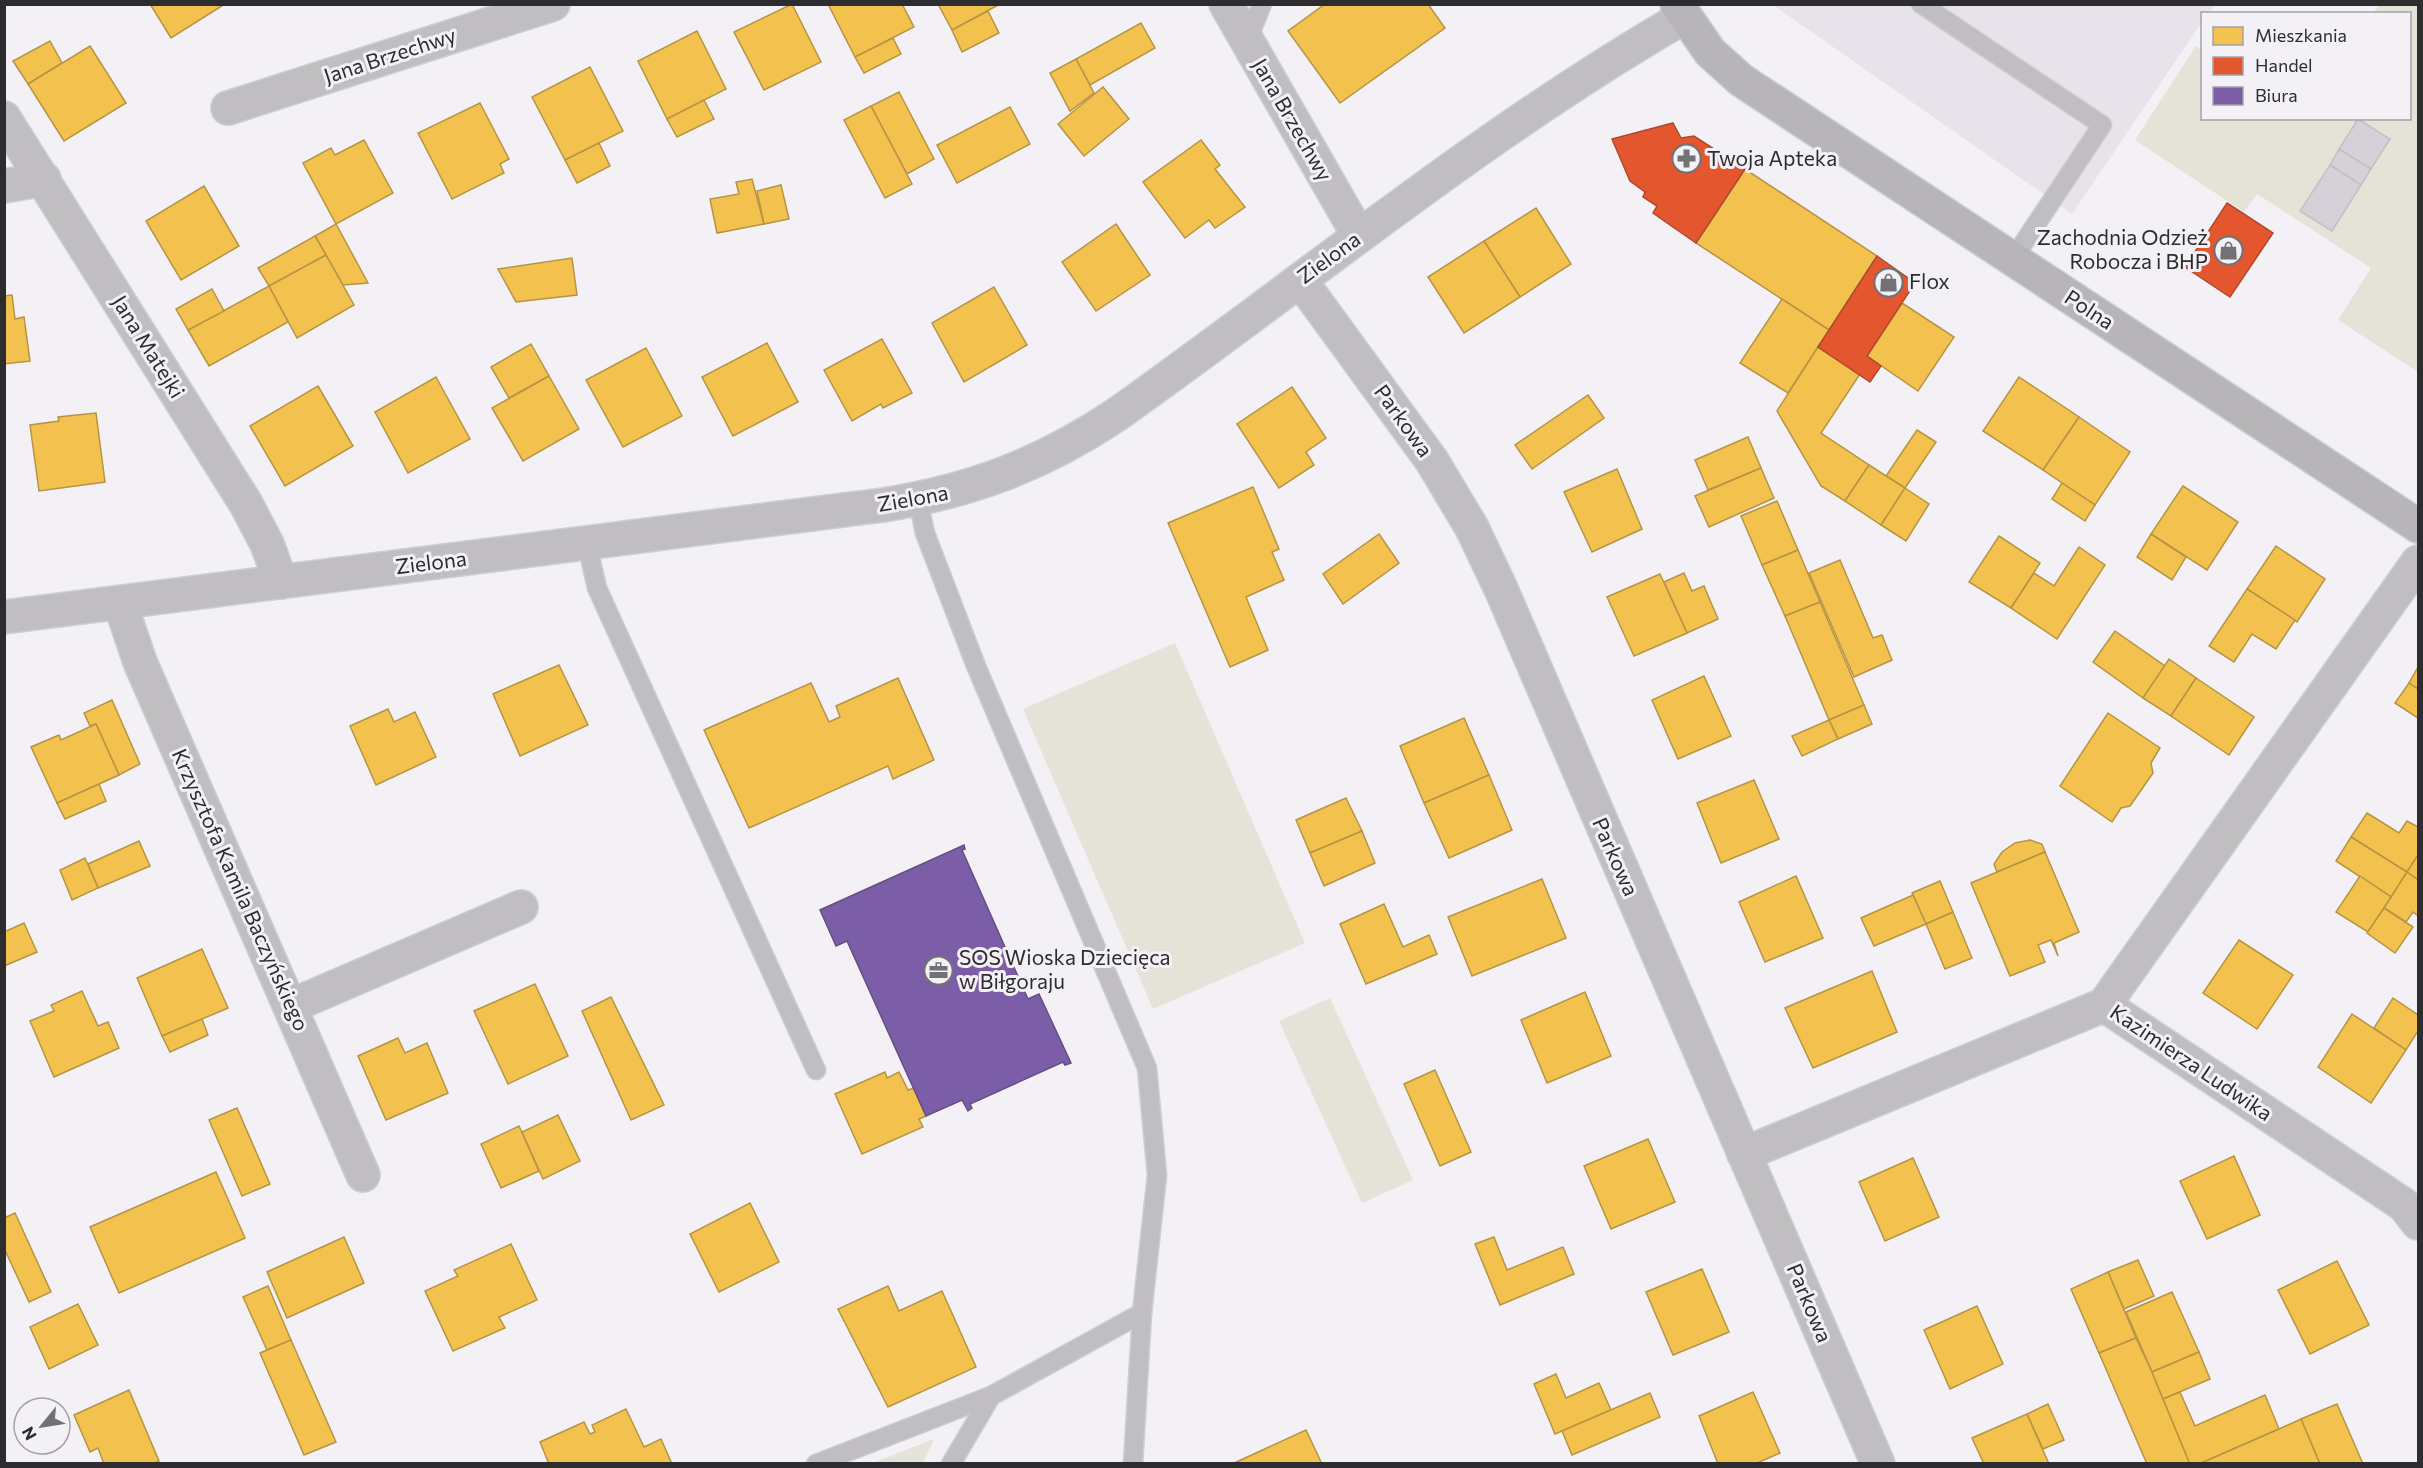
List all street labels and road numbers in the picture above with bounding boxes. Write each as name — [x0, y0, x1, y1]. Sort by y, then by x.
street label: Jana Brzechwy — [320, 21, 459, 88]
street label: Jana Brzechwy — [1248, 53, 1339, 185]
street label: Zielona — [1292, 226, 1364, 288]
street label: Polna — [2060, 284, 2119, 334]
street label: Jana Matejki — [108, 290, 191, 402]
street label: Parkowa — [1370, 379, 1439, 461]
street label: Zielona — [875, 479, 950, 516]
street label: Zielona — [394, 545, 468, 578]
street label: Krzysztofa Kamila Baczyńskiego — [168, 744, 315, 1034]
street label: Parkowa — [1588, 813, 1645, 899]
street label: Kazimierza Ludwika — [2106, 998, 2278, 1125]
street label: Parkowa — [1783, 1259, 1838, 1346]

